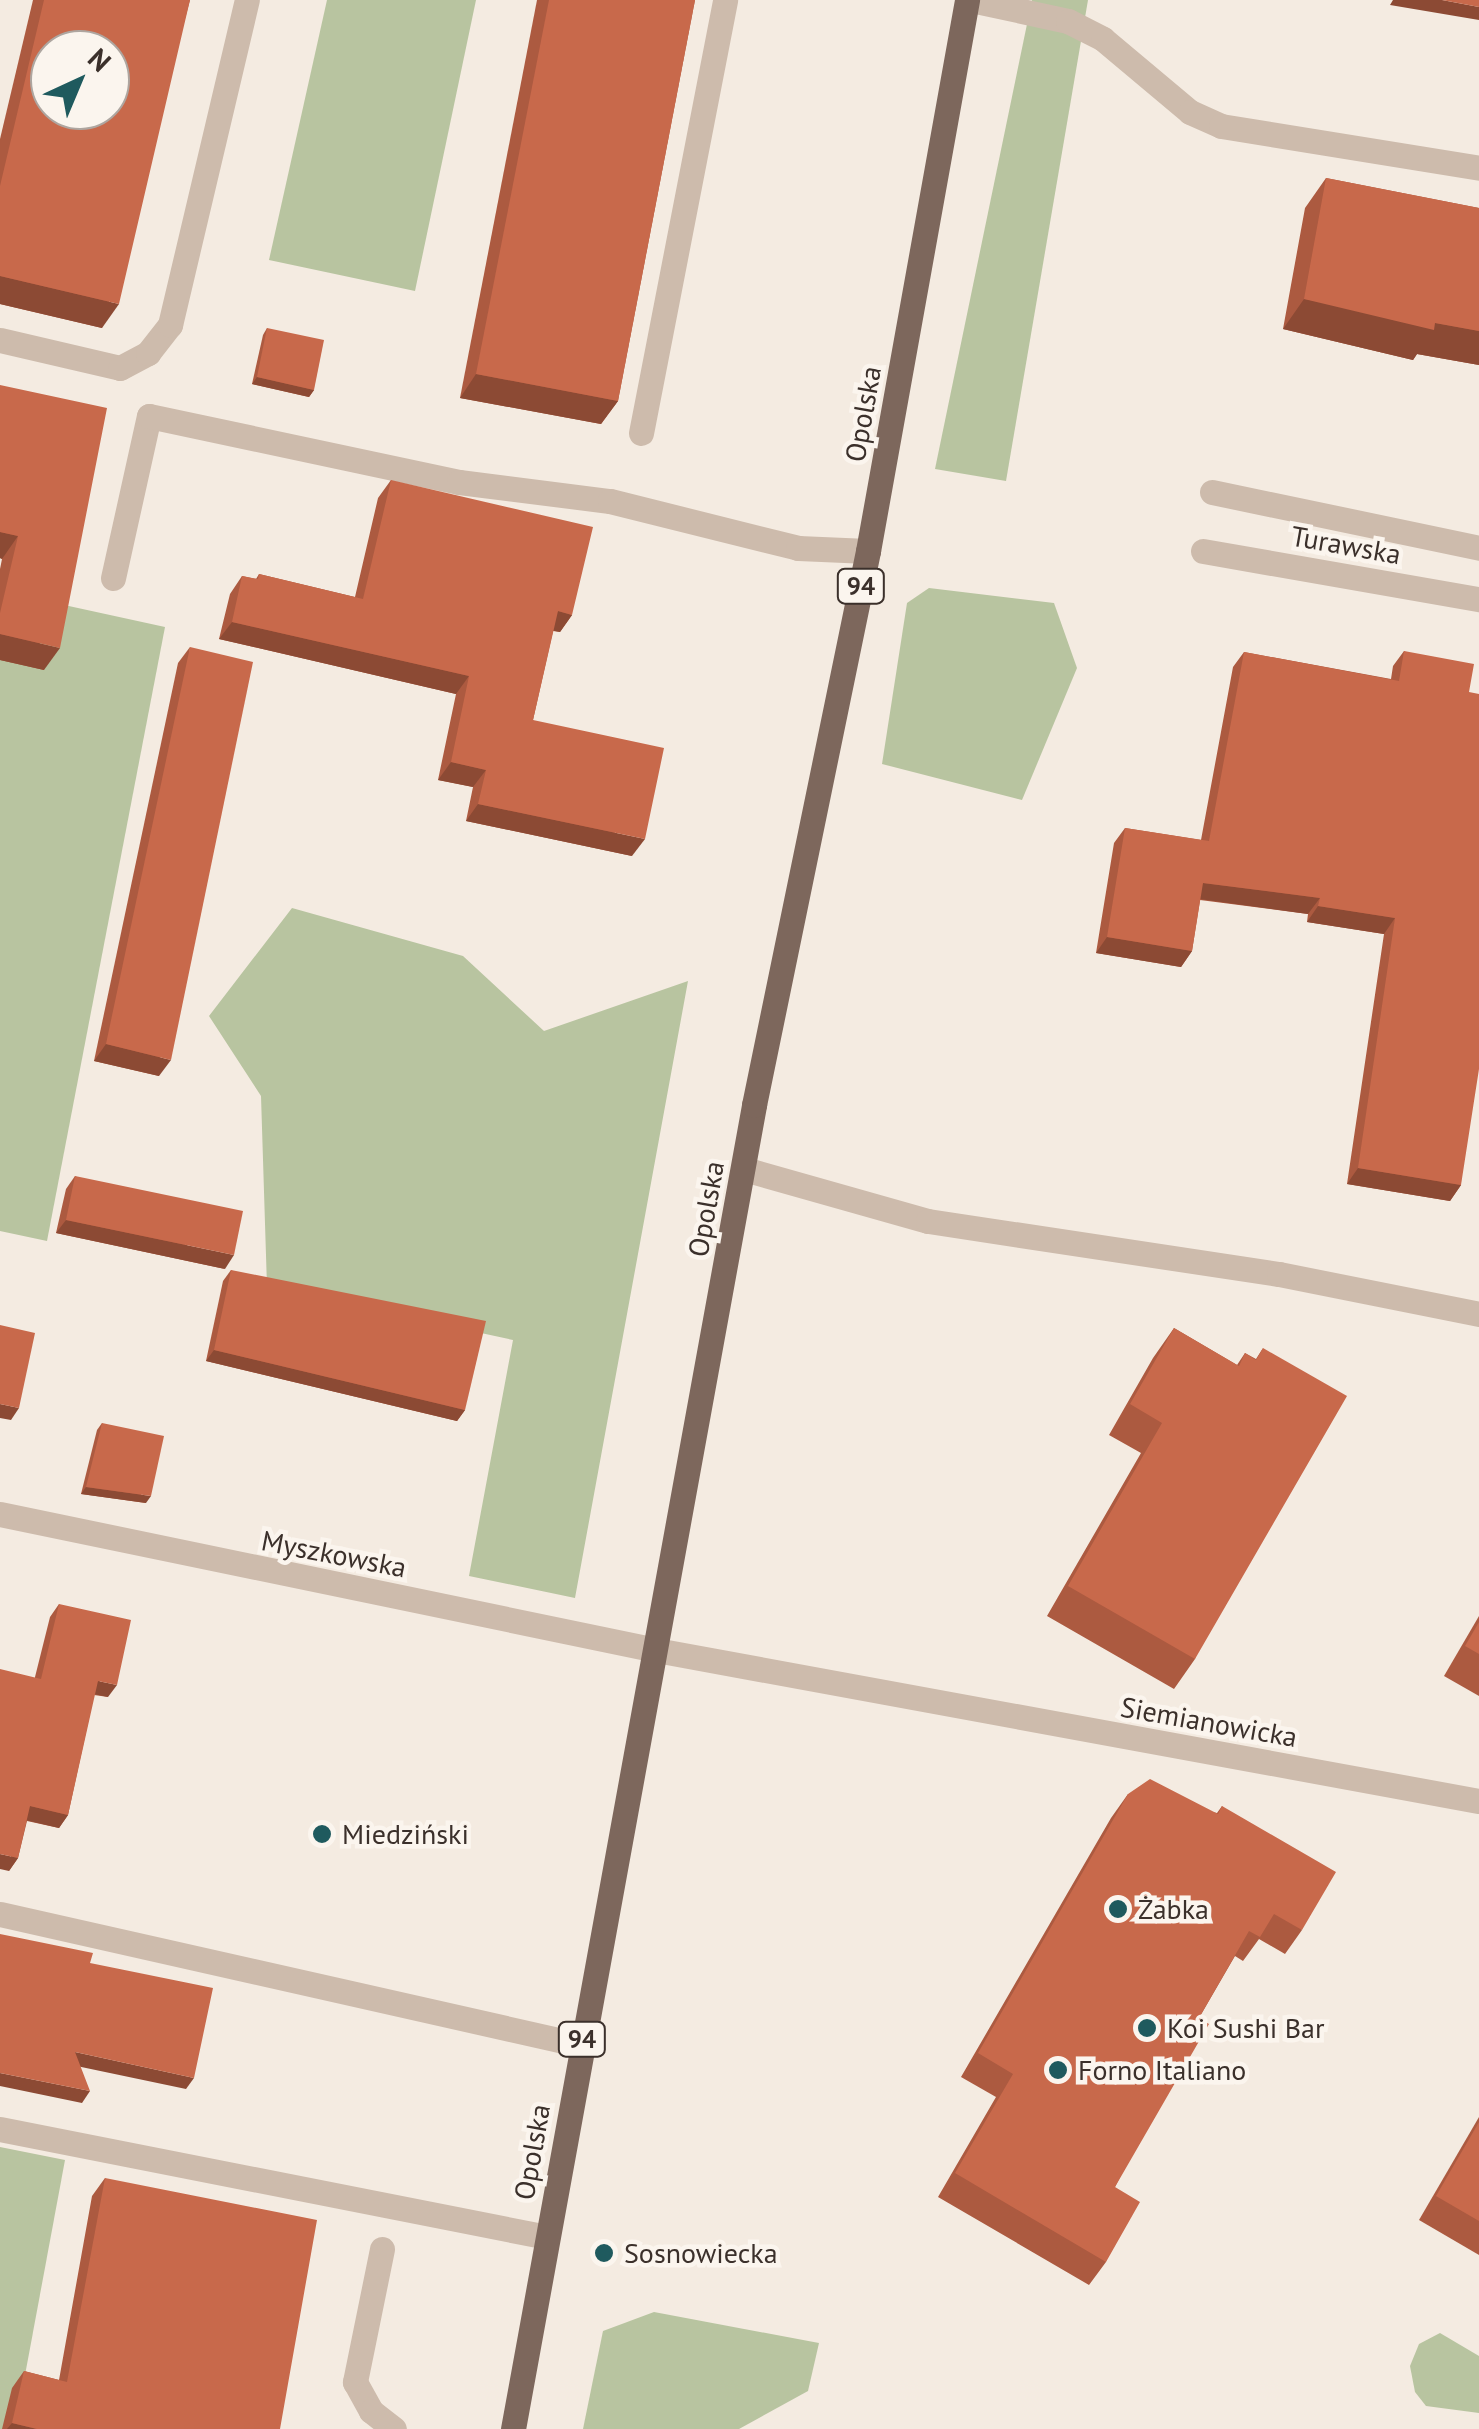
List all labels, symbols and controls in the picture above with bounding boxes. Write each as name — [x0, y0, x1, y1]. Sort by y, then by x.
north arrow — [30, 30, 130, 130]
text: N — [80, 40, 119, 79]
street label: Opolska — [838, 364, 888, 464]
street label: Turawska — [1289, 519, 1403, 571]
road number: 94 — [836, 566, 886, 606]
street label: Opolska — [681, 1159, 731, 1259]
street label: Myszkowska — [259, 1523, 409, 1585]
street label: Siemianowicka — [1118, 1690, 1300, 1754]
place label: Miedziński — [342, 1817, 469, 1851]
marker: Miedziński — [311, 1823, 333, 1845]
place label: Żabka — [1138, 1892, 1209, 1926]
marker: Żabka — [1107, 1898, 1129, 1920]
place label: Koi Sushi Bar — [1167, 2011, 1325, 2045]
marker: Koi Sushi Bar — [1136, 2017, 1158, 2039]
road number: 94 — [557, 2019, 607, 2059]
place label: Forno Italiano — [1078, 2053, 1246, 2087]
marker: Forno Italiano — [1047, 2059, 1069, 2081]
street label: Opolska — [507, 2102, 557, 2202]
place label: Sosnowiecka — [624, 2236, 778, 2270]
marker: Sosnowiecka — [593, 2242, 615, 2264]

